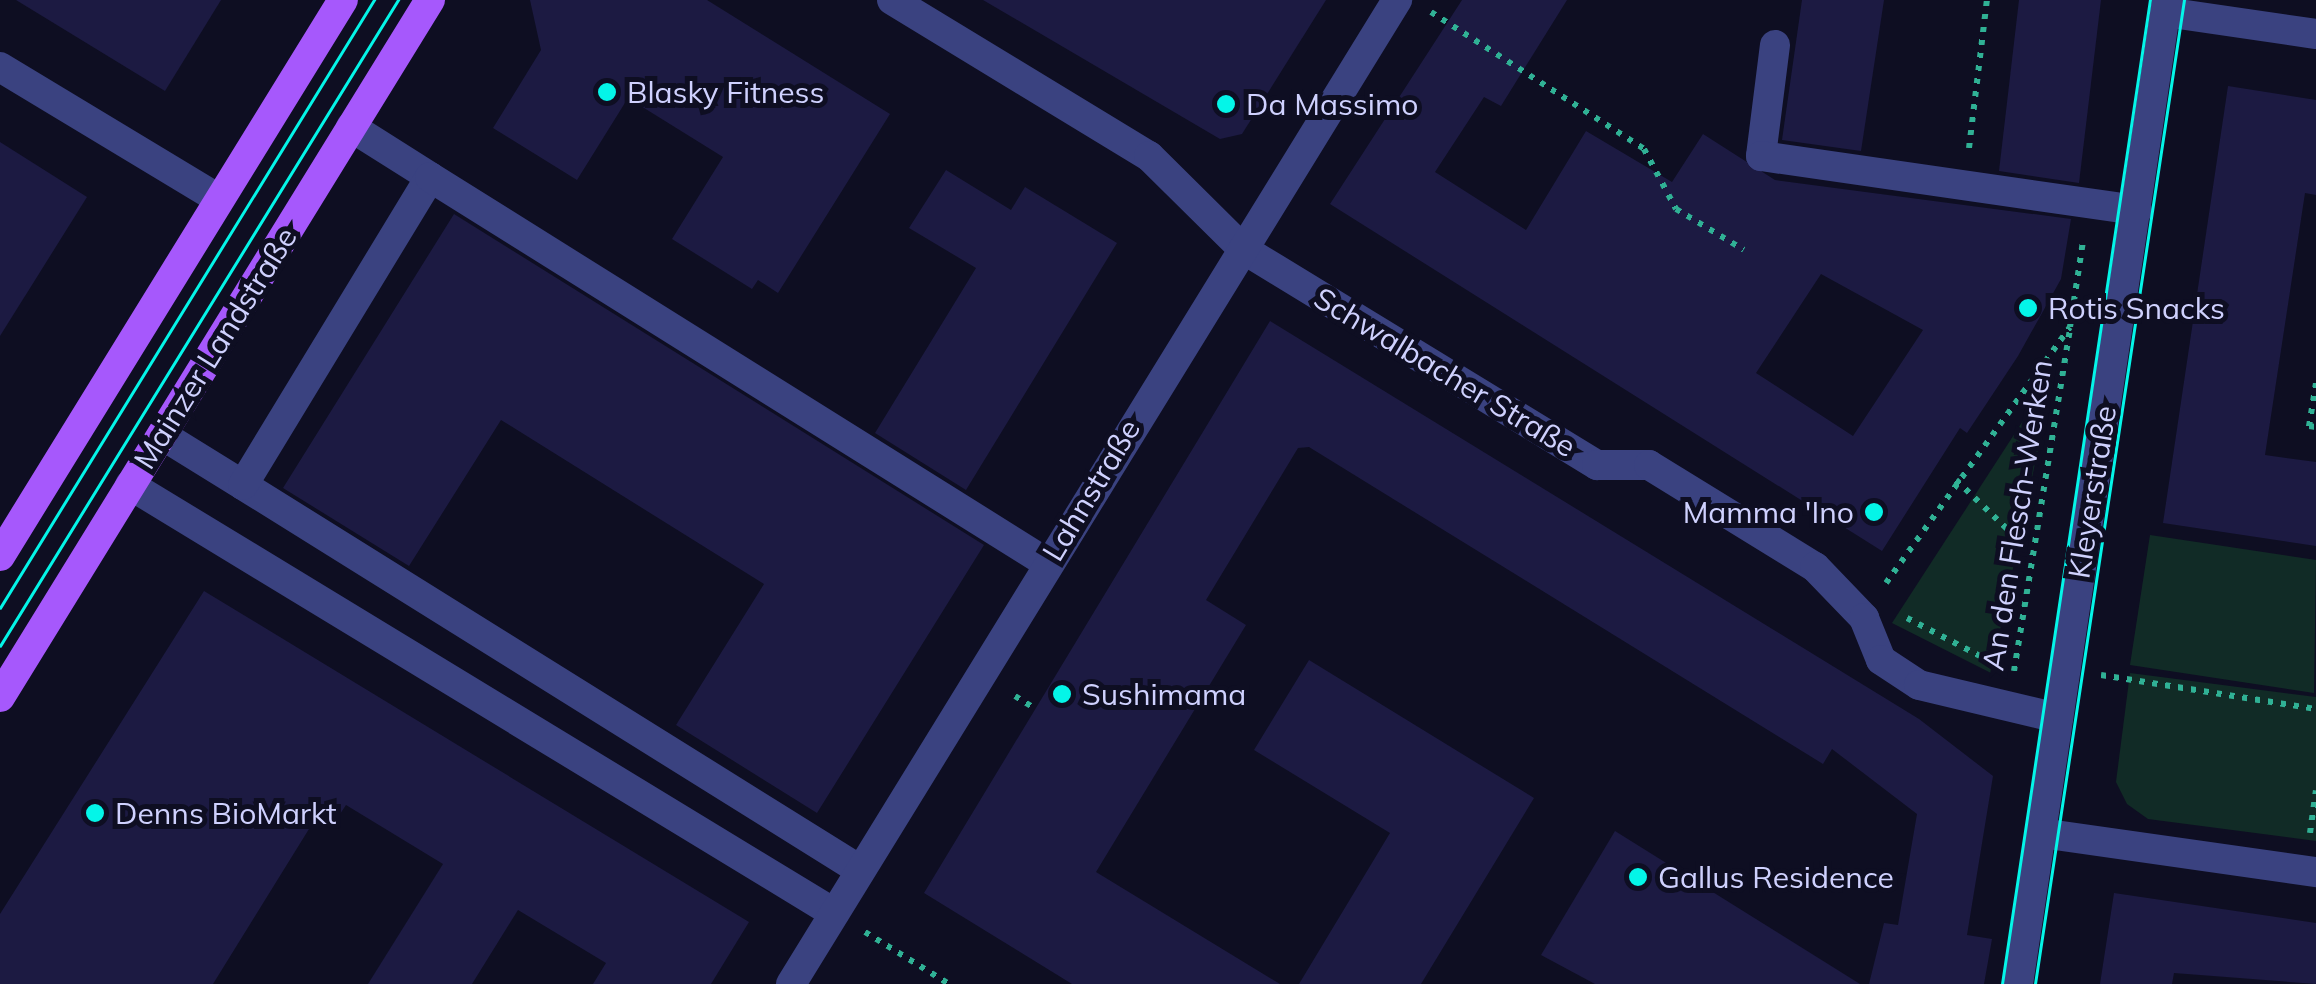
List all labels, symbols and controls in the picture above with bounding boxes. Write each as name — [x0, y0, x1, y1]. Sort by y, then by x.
place label: Blasky Fitness — [627, 74, 824, 110]
marker: Blasky Fitness — [596, 81, 618, 103]
place label: Da Massimo — [1246, 86, 1418, 122]
marker: Da Massimo — [1215, 93, 1237, 115]
street label: Mainzer Landstraße — [126, 221, 304, 475]
street label: Schwalbacher Straße — [1308, 280, 1582, 464]
place label: Rotis Snacks — [2048, 290, 2225, 326]
marker: Rotis Snacks — [2017, 297, 2039, 319]
street label: An den Flesch-Werken — [1975, 357, 2059, 673]
street label: Kleyerstraße — [2061, 403, 2123, 581]
street label: Lahnstraße — [1035, 413, 1147, 567]
place label: Mamma 'Ino — [1683, 494, 1854, 530]
marker: Mamma 'Ino — [1863, 501, 1885, 523]
place label: Sushimama — [1082, 676, 1246, 712]
marker: Sushimama — [1051, 683, 1073, 705]
place label: Denns BioMarkt — [115, 795, 336, 831]
marker: Denns BioMarkt — [84, 802, 106, 824]
place label: Gallus Residence — [1658, 859, 1894, 895]
marker: Gallus Residence — [1627, 866, 1649, 888]

